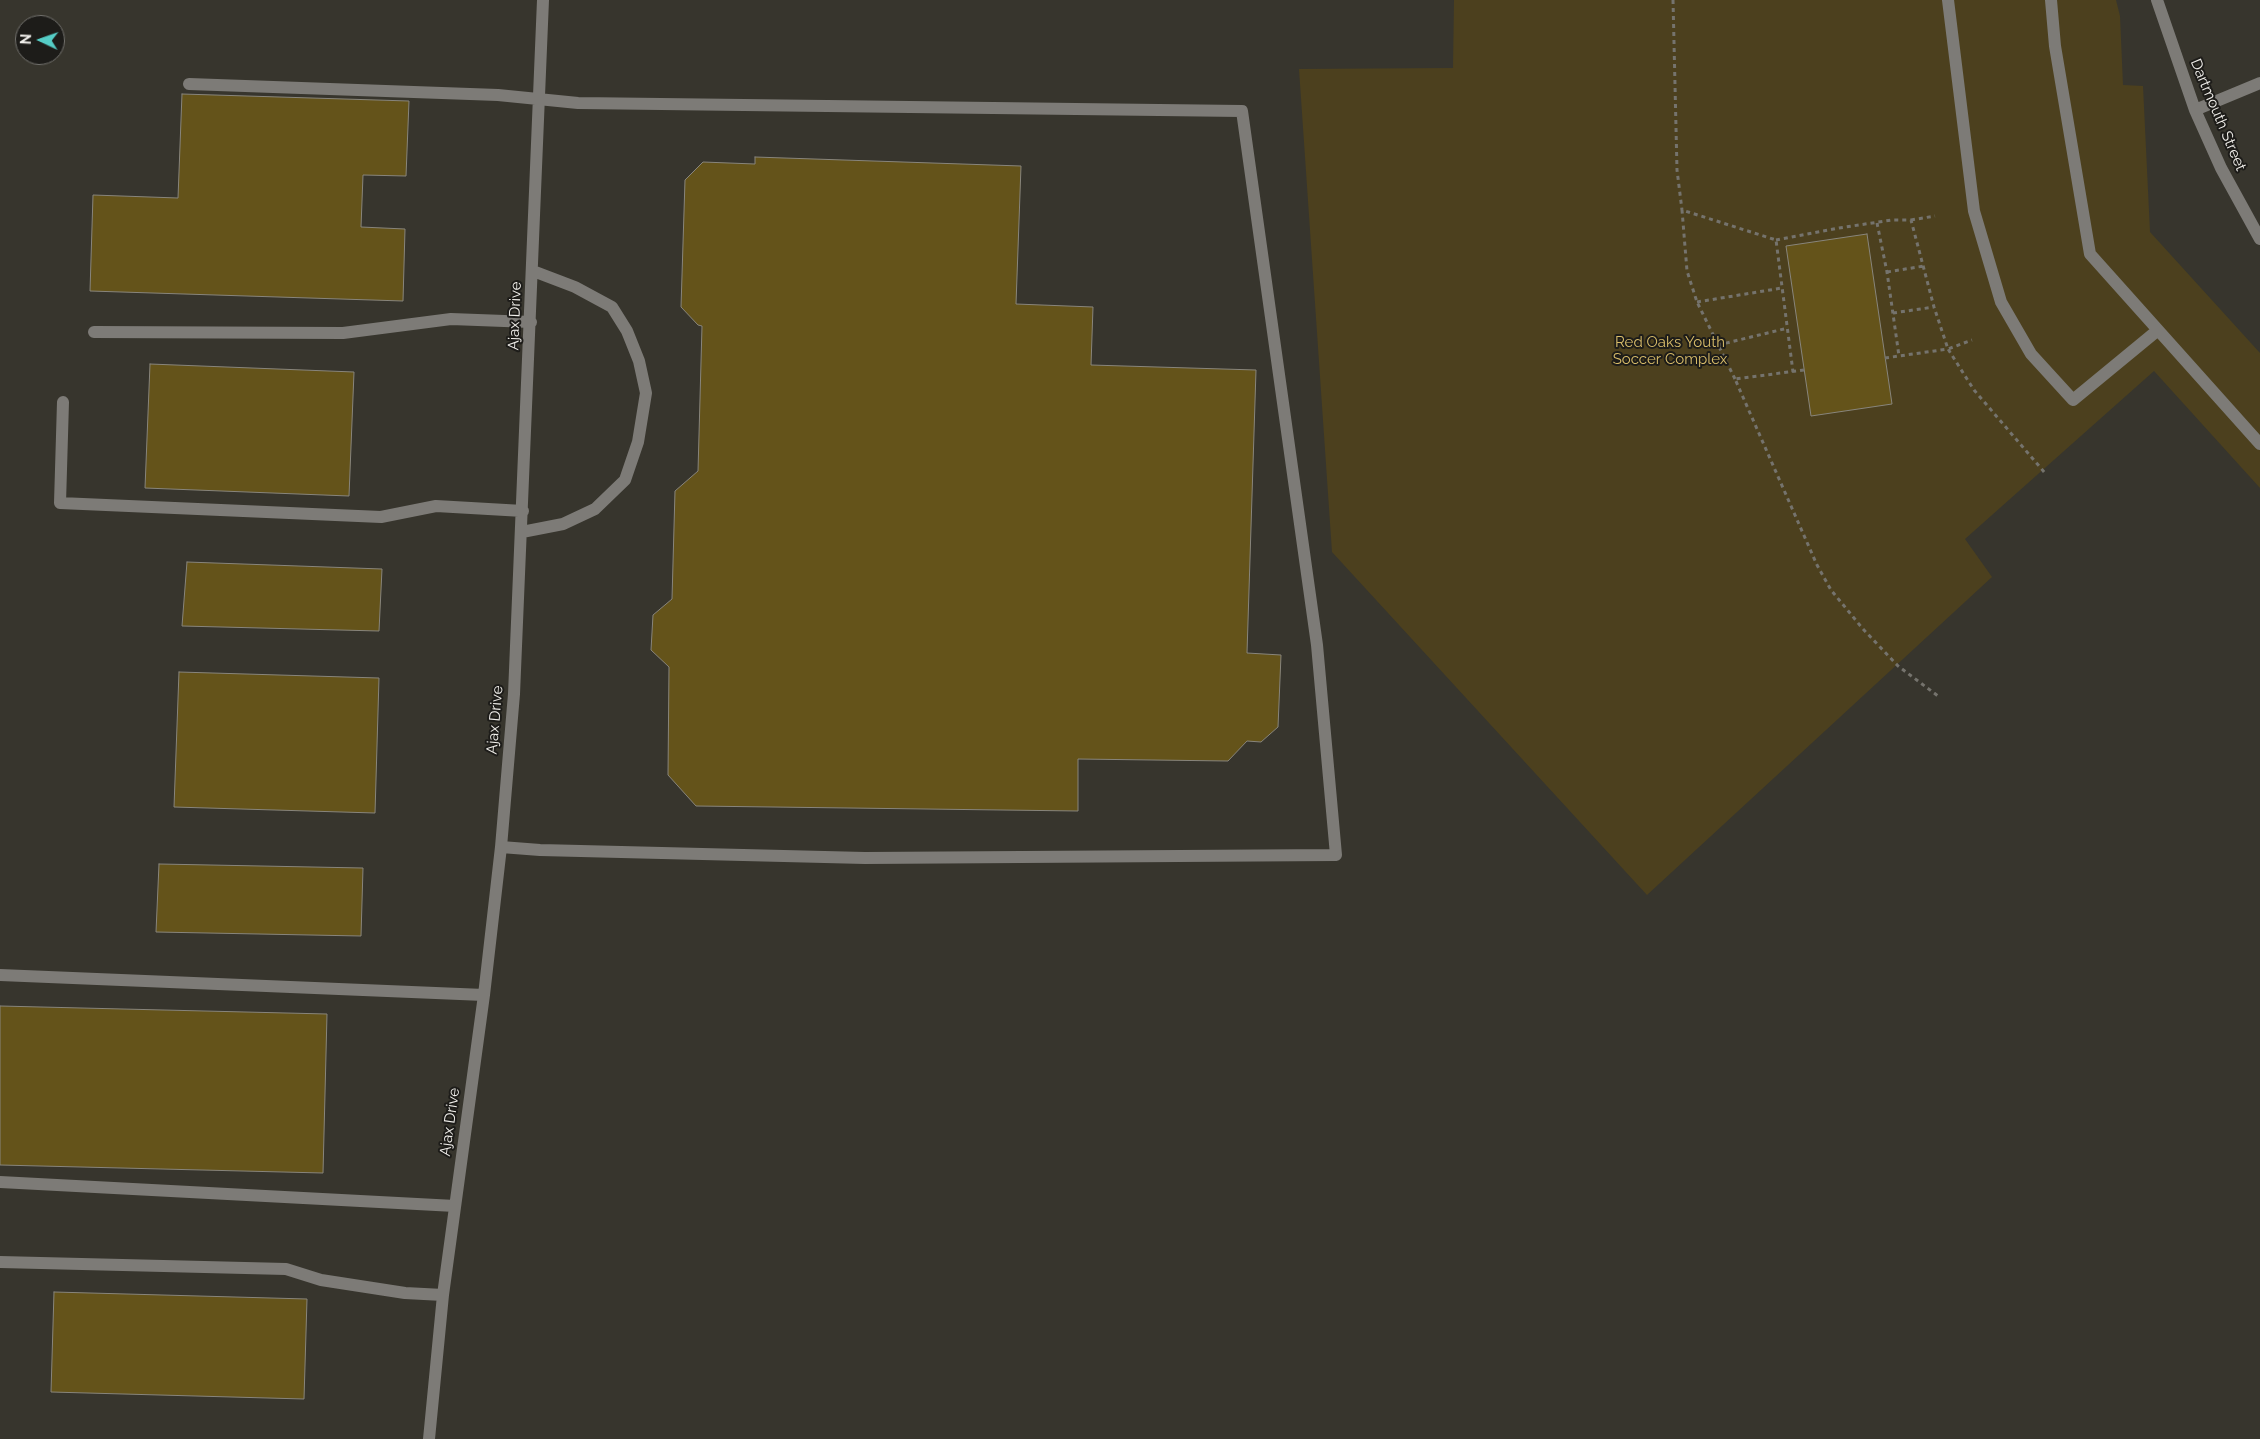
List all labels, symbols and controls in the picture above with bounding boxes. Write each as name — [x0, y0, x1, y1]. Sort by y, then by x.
north arrow — [15, 15, 65, 65]
text: N — [18, 34, 34, 45]
street label: Dartmouth Street — [2186, 56, 2250, 174]
street label: Ajax Drive — [505, 281, 525, 351]
park label: Red Oaks Youth Soccer Complex — [1613, 333, 1727, 368]
street label: Ajax Drive — [483, 685, 507, 755]
street label: Ajax Drive — [436, 1087, 464, 1157]

